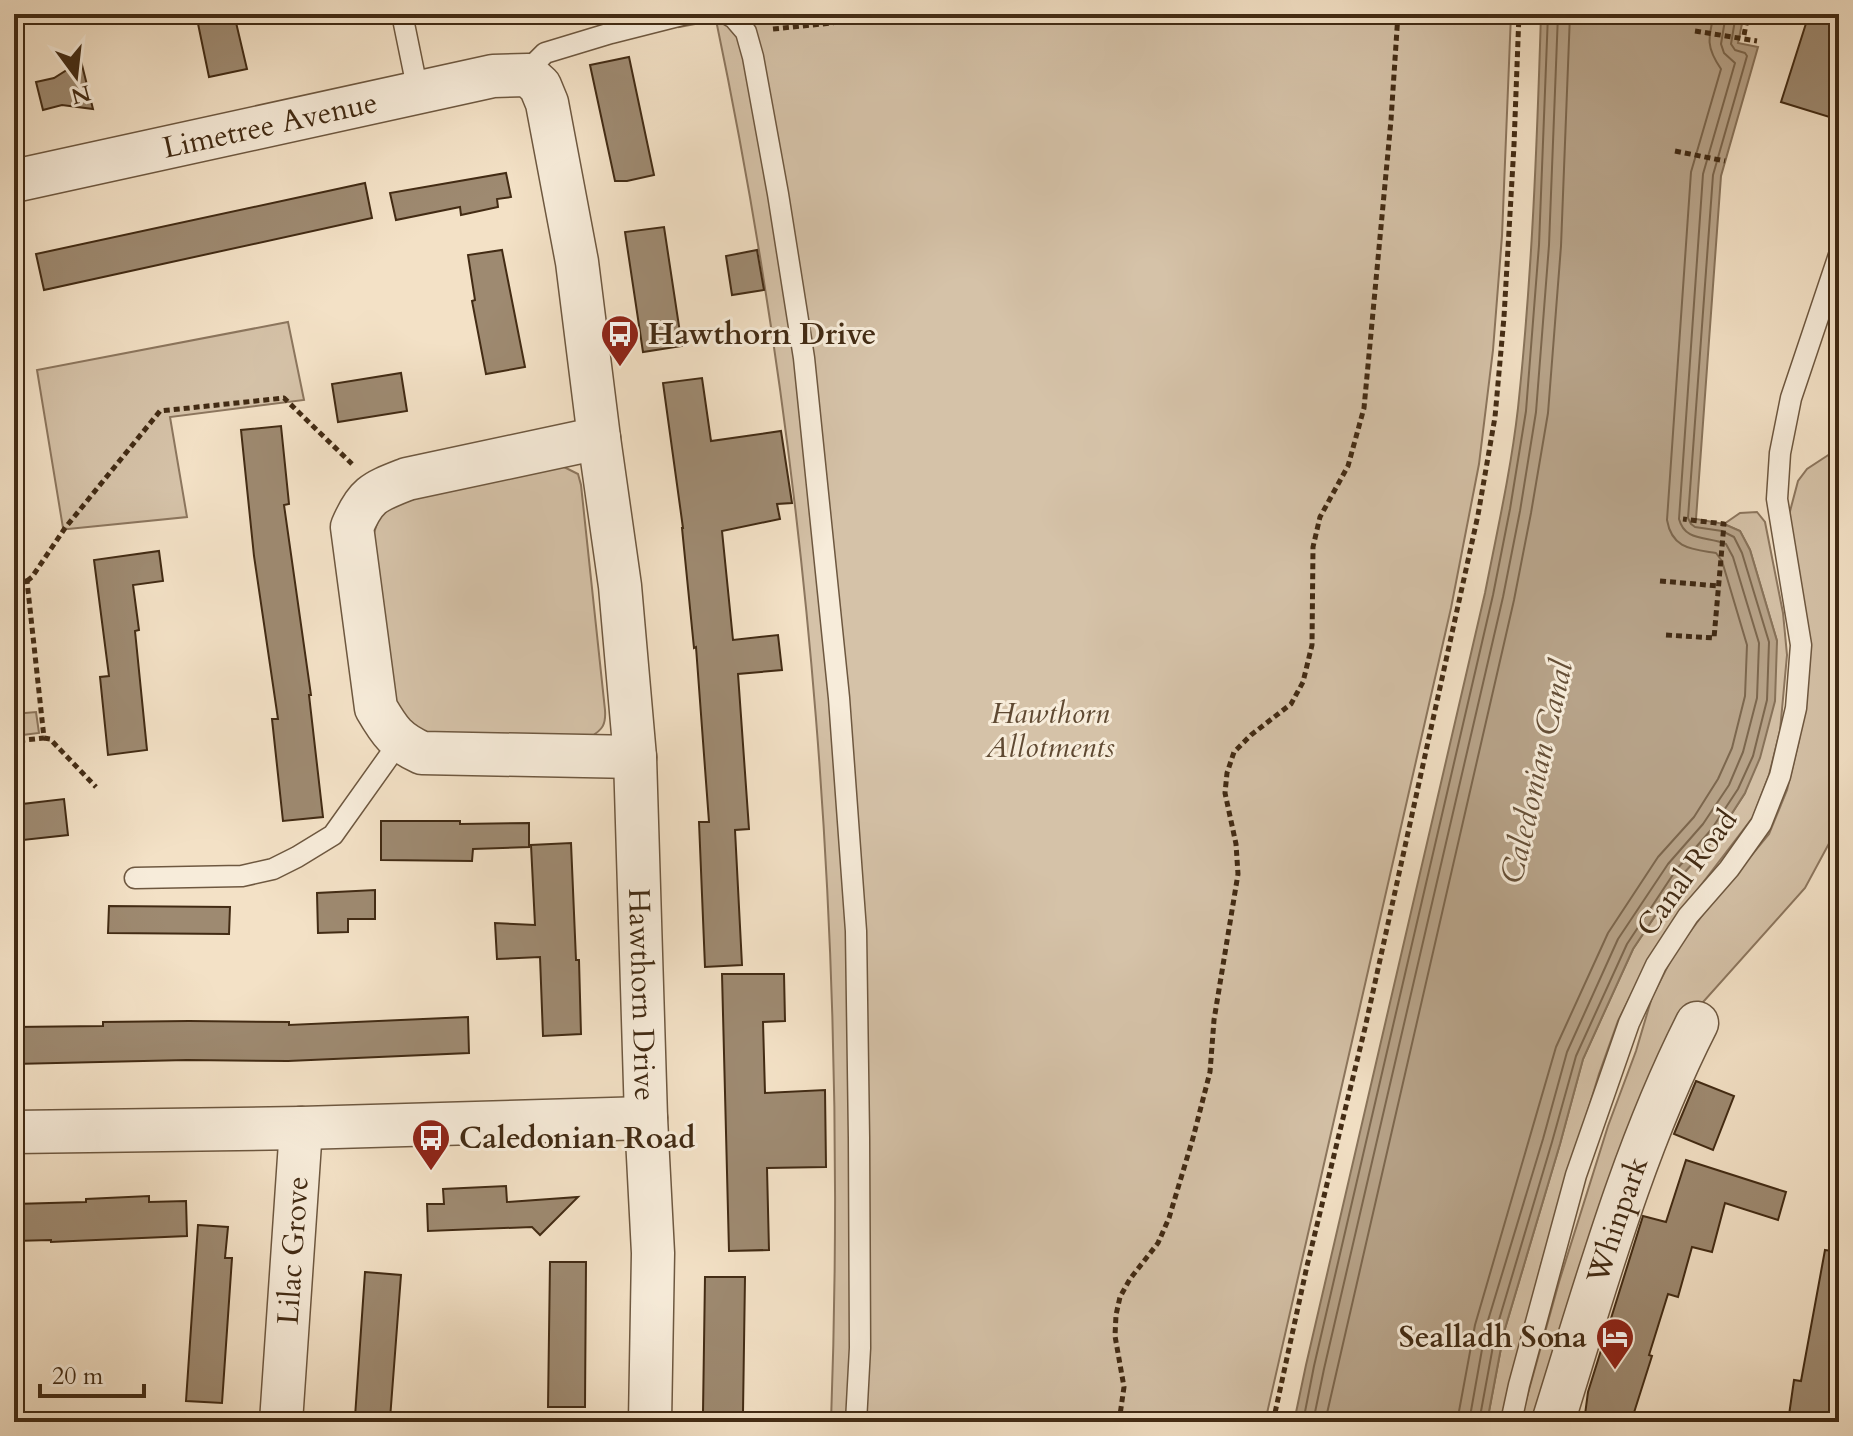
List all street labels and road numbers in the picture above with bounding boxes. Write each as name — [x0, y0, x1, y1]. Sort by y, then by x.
street label: Limetree Avenue — [159, 81, 381, 168]
street label: Canal Road — [1627, 801, 1747, 945]
street label: Hawthorn Drive — [619, 887, 666, 1102]
street label: Whinpark — [1576, 1151, 1658, 1289]
street label: Lilac Grove — [267, 1175, 318, 1326]

